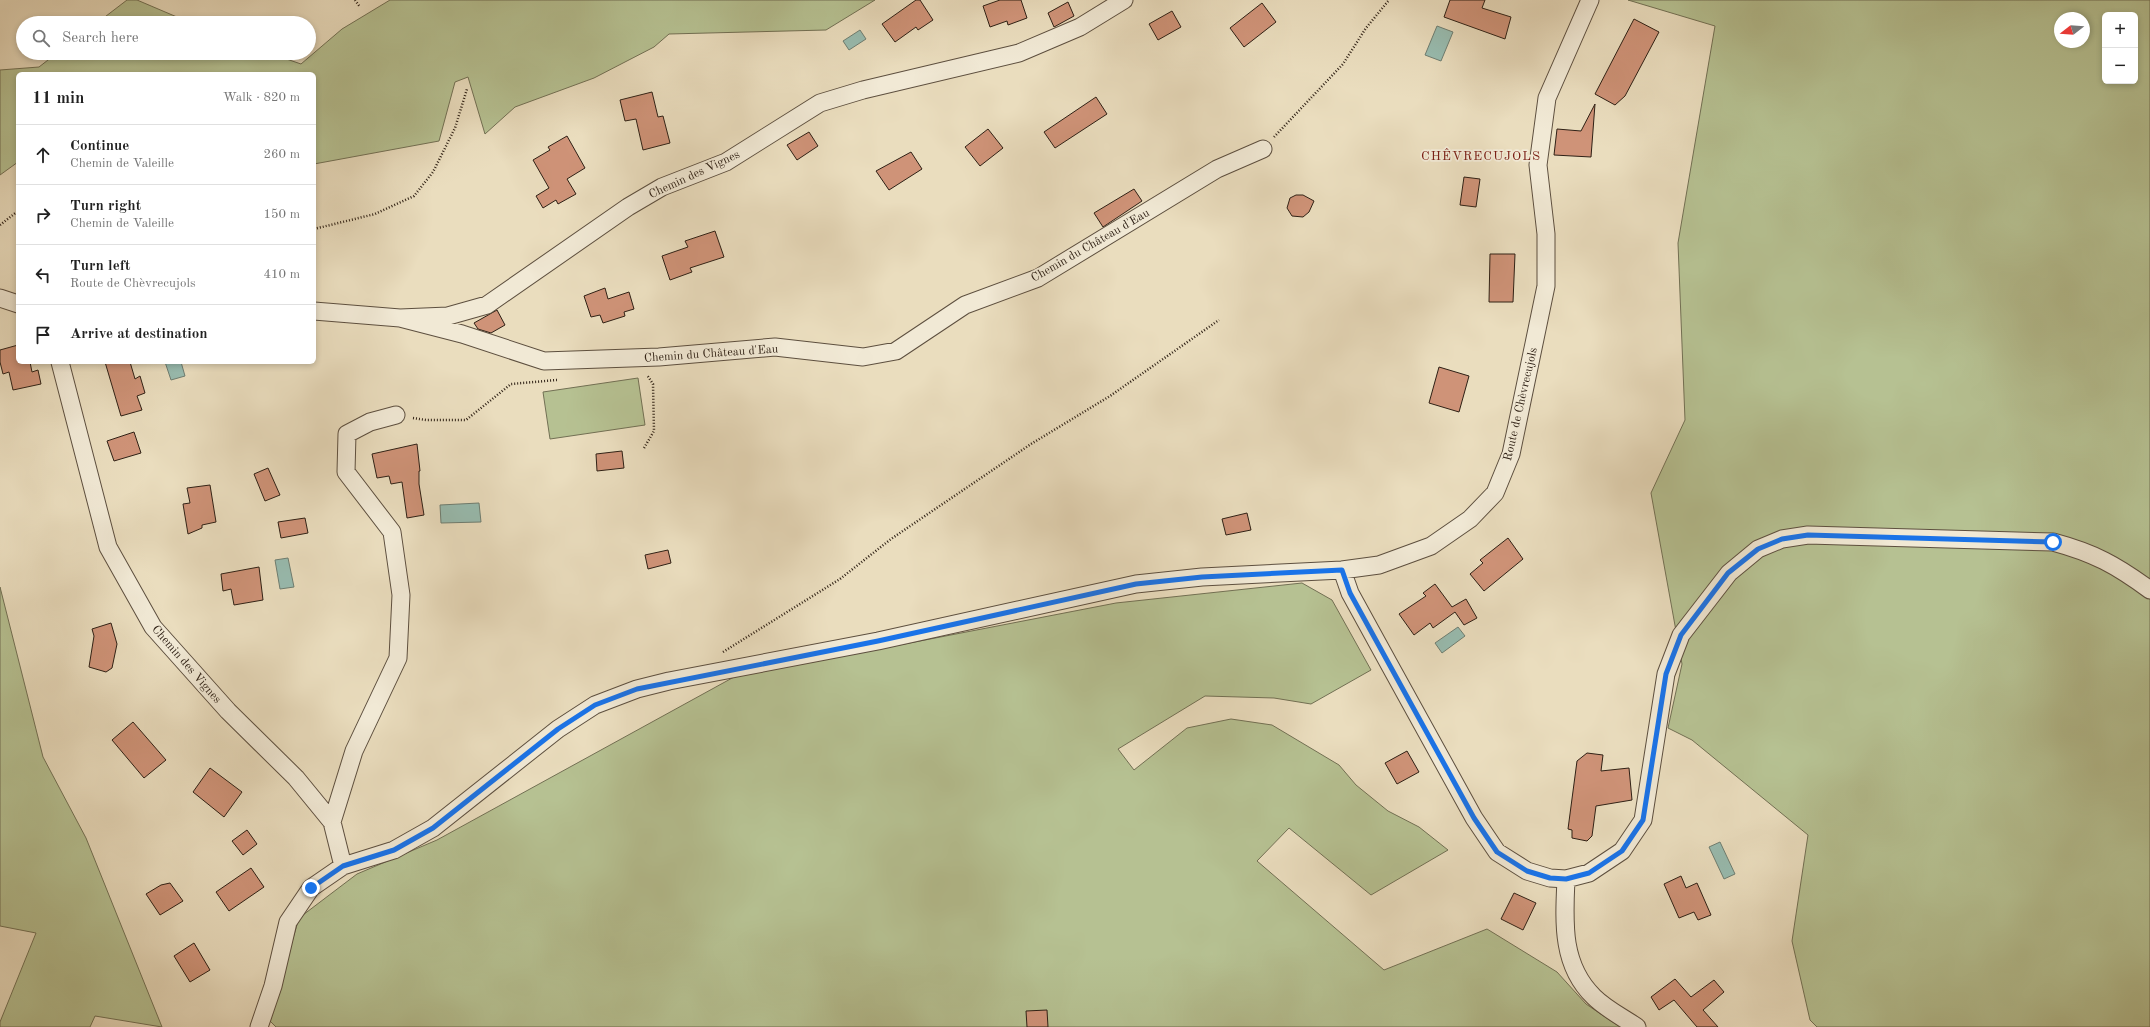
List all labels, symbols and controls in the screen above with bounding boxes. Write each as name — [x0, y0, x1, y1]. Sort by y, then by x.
north arrow — [2054, 12, 2090, 48]
map controls — [2102, 12, 2138, 84]
button: + — [2102, 12, 2138, 48]
search box — [16, 16, 316, 60]
icon: search — [30, 27, 52, 49]
text: Search here — [62, 31, 139, 46]
button: − — [2102, 48, 2138, 84]
text: 11 min — [32, 90, 85, 107]
text: Walk · 820 m — [223, 91, 300, 104]
text: Continue — [70, 139, 129, 154]
icon: ahead — [32, 144, 54, 166]
text: 260 m — [263, 148, 300, 161]
district label: CHÊVRECUJOLS — [1421, 148, 1541, 163]
street label: Chemin des Vignes — [647, 149, 742, 201]
text: Chemin de Valeille — [70, 157, 174, 170]
text: Turn right — [70, 199, 141, 214]
icon: right — [32, 204, 54, 226]
street label: Chemin du Château d'Eau — [1029, 207, 1152, 285]
text: 150 m — [263, 208, 300, 221]
text: Chemin de Valeille — [70, 217, 174, 230]
text: Turn left — [70, 259, 130, 274]
icon: left — [32, 264, 54, 286]
text: 410 m — [263, 268, 300, 281]
text: Route de Chèvrecujols — [70, 277, 196, 290]
icon: arrive — [32, 324, 54, 346]
text: Arrive at destination — [70, 327, 208, 342]
street label: Chemin du Château d'Eau — [644, 343, 779, 365]
street label: Route de Chèvrecujols — [1502, 346, 1540, 462]
route start — [2044, 533, 2062, 551]
street label: Chemin des Vignes — [149, 623, 223, 706]
route end — [302, 879, 320, 897]

